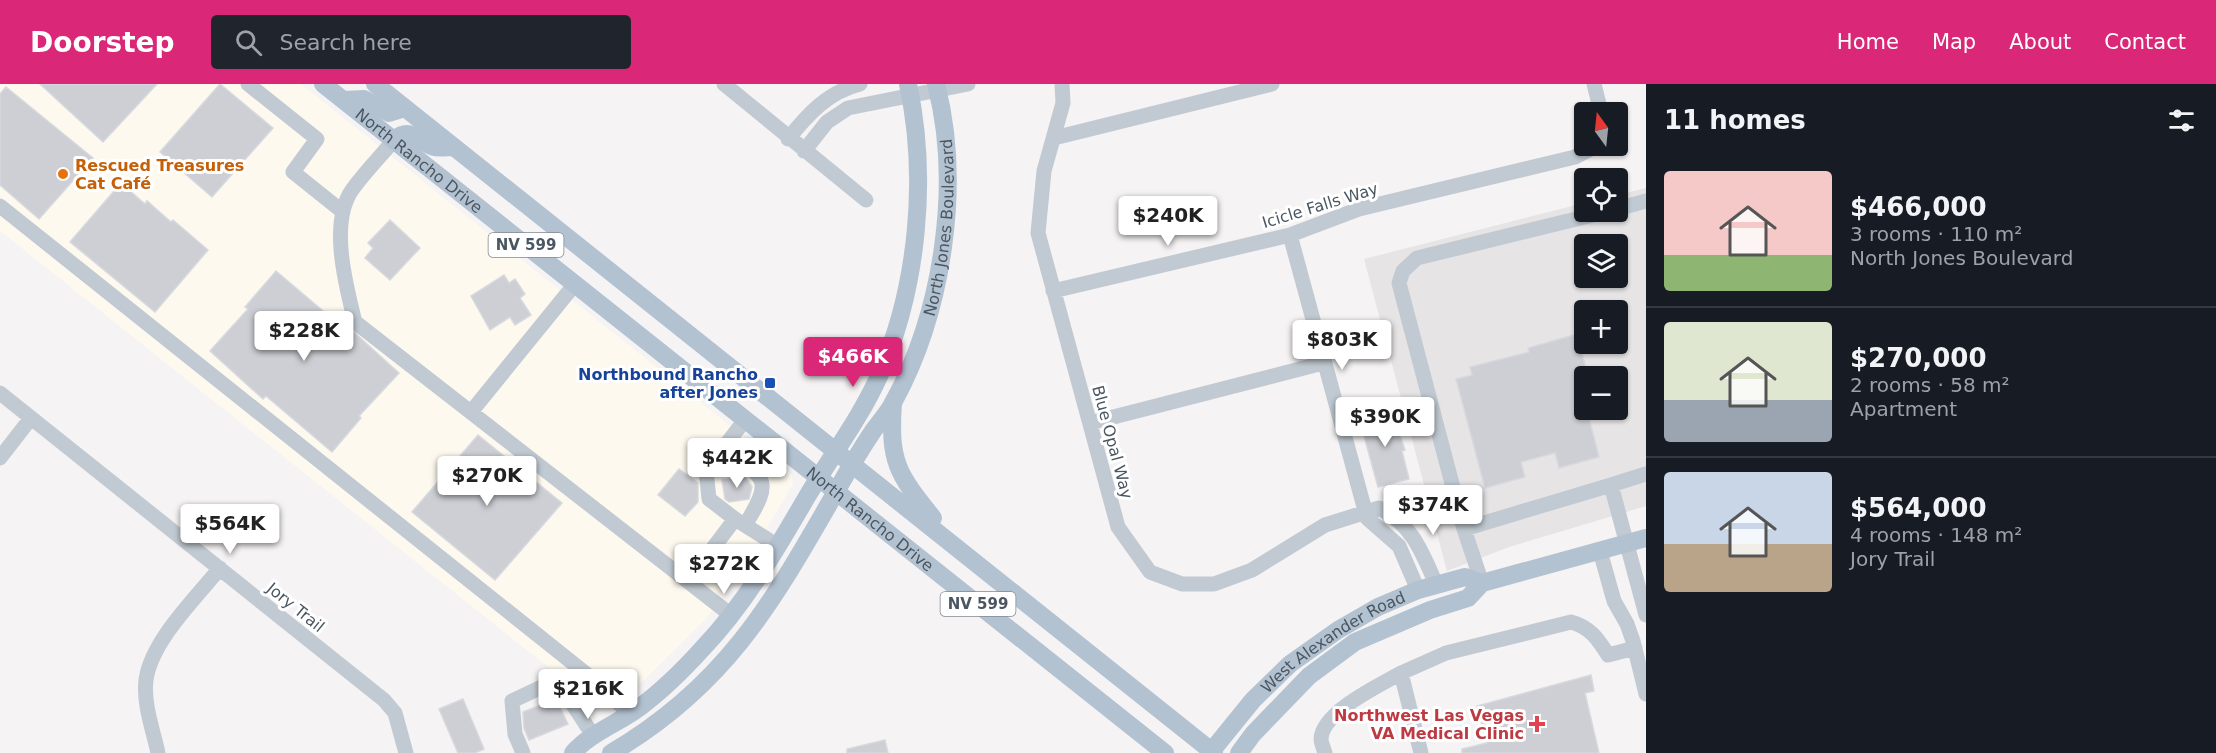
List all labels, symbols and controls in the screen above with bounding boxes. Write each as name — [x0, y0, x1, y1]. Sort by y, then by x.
search box — [211, 15, 631, 69]
text: Doorstep — [30, 26, 175, 59]
icon: search — [232, 26, 265, 59]
text: Search here — [280, 30, 412, 55]
text: Home — [1837, 30, 1899, 54]
text: Map — [1932, 30, 1976, 54]
text: About — [2009, 30, 2071, 54]
text: Contact — [2104, 30, 2186, 54]
north arrow — [1574, 102, 1628, 156]
map controls — [1574, 102, 1628, 420]
icon: filters — [2165, 104, 2198, 137]
street label: North Rancho Drive — [352, 105, 486, 217]
text: 11 homes — [1664, 105, 1806, 135]
street label: North Jones Boulevard — [920, 138, 958, 318]
place label: Rescued Treasures Cat Café — [75, 156, 244, 193]
marker: Rescued Treasures Cat Café — [56, 167, 70, 181]
button: locate — [1574, 168, 1628, 222]
street label: Icicle Falls Way — [1260, 179, 1380, 232]
text: $466,000 — [1850, 192, 1987, 222]
icon: home — [1712, 195, 1784, 267]
pin: $240K — [1126, 196, 1210, 247]
text: $240K — [1132, 203, 1204, 227]
text: 3 rooms · 110 m² — [1850, 222, 2022, 246]
road number: NV 599 — [488, 233, 564, 257]
button: layers — [1574, 234, 1628, 288]
text: North Jones Boulevard — [1850, 246, 2073, 270]
button: + — [1574, 300, 1628, 354]
pin: $228K — [262, 311, 346, 362]
text: $228K — [268, 318, 340, 342]
pin: $803K — [1300, 320, 1384, 371]
text: $803K — [1306, 327, 1378, 351]
pin: $466K — [811, 337, 895, 388]
text: $270,000 — [1850, 343, 1987, 373]
text: $466K — [817, 344, 889, 368]
icon: home — [1712, 346, 1784, 418]
place label: Northbound Rancho after Jones — [578, 365, 758, 402]
button: − — [1574, 366, 1628, 420]
text: 2 rooms · 58 m² — [1850, 373, 2010, 397]
marker: Northbound Rancho after Jones — [763, 376, 777, 390]
street label: Blue Opal Way — [1088, 383, 1137, 501]
pin: $390K — [1343, 397, 1427, 448]
text: Apartment — [1850, 397, 1957, 421]
text: $390K — [1349, 404, 1421, 428]
pin: $442K — [695, 438, 779, 489]
text: $442K — [701, 445, 773, 469]
pin: $270K — [445, 456, 529, 507]
text: $270K — [451, 463, 523, 487]
street label: North Rancho Drive — [803, 463, 937, 576]
pin: $374K — [1391, 485, 1475, 536]
text: $374K — [1397, 492, 1469, 516]
text: $564,000 — [1850, 493, 1987, 523]
icon: home — [1712, 496, 1784, 568]
pin: $564K — [188, 504, 272, 555]
text: $564K — [194, 511, 266, 535]
text: 4 rooms · 148 m² — [1850, 523, 2022, 547]
pin: $272K — [682, 544, 766, 595]
text: Jory Trail — [1850, 547, 1935, 571]
text: $272K — [688, 551, 760, 575]
street label: Jory Trail — [262, 578, 328, 636]
street label: West Alexander Road — [1257, 588, 1408, 697]
road number: NV 599 — [940, 592, 1016, 616]
pin: $216K — [546, 669, 630, 720]
text: $216K — [552, 676, 624, 700]
place label: Northwest Las Vegas VA Medical Clinic — [1334, 706, 1524, 743]
marker: Northwest Las Vegas VA Medical Clinic — [1528, 715, 1546, 733]

